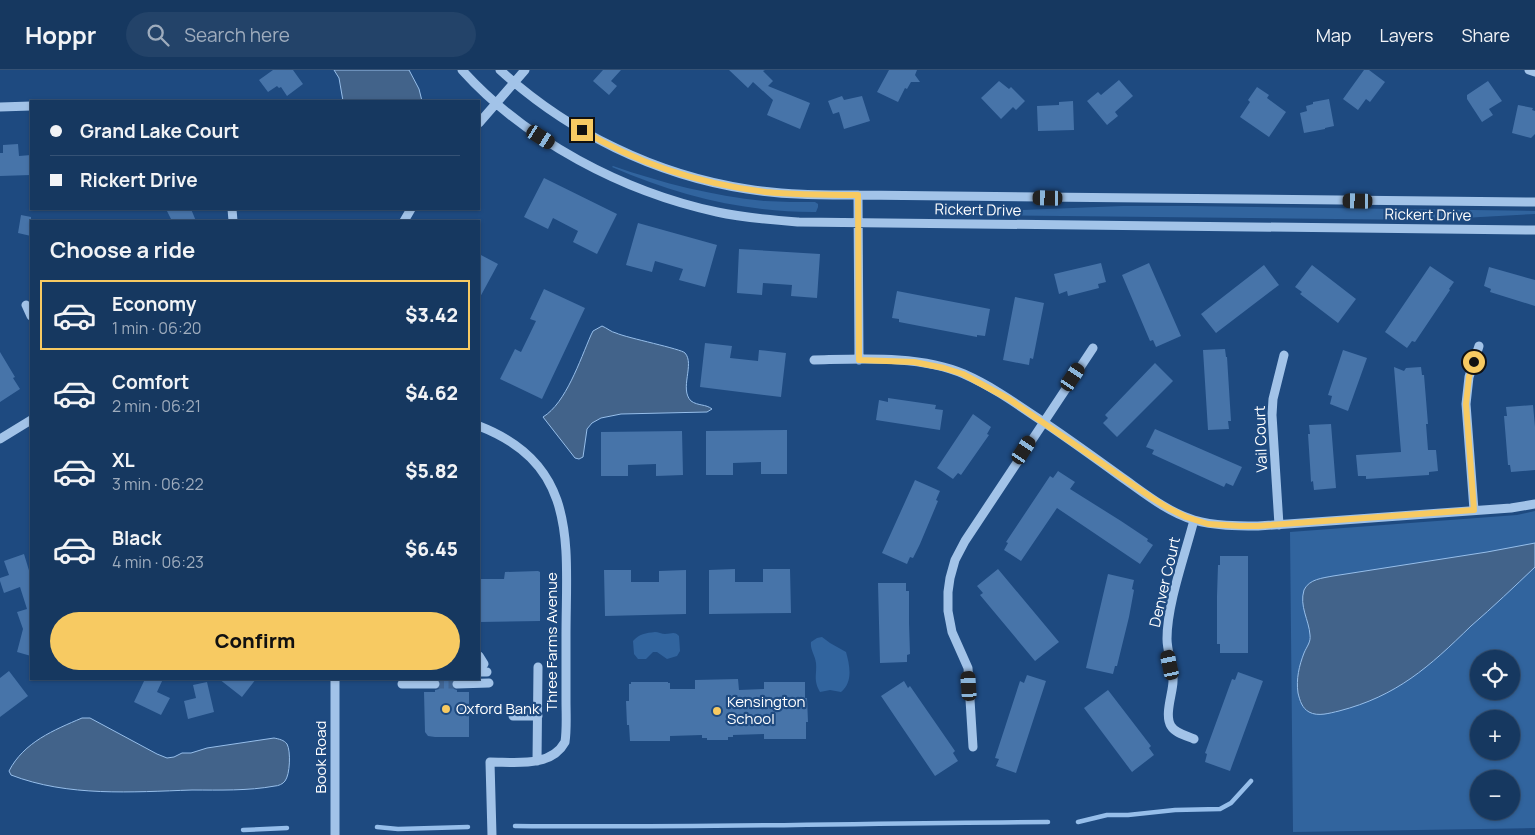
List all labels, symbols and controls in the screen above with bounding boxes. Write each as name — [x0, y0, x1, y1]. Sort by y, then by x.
search box — [126, 12, 476, 57]
text: Hoppr — [25, 18, 96, 51]
icon: search — [144, 21, 172, 49]
text: Search here — [184, 22, 290, 48]
text: Map — [1316, 23, 1351, 47]
text: Layers — [1379, 23, 1433, 47]
text: Share — [1461, 23, 1510, 47]
text: Grand Lake Court — [80, 118, 239, 144]
route end — [571, 119, 593, 141]
car — [524, 123, 557, 151]
text: Rickert Drive — [80, 167, 198, 193]
car — [1032, 190, 1063, 206]
car — [1342, 193, 1373, 209]
street label: Rickert Drive — [934, 198, 1022, 221]
street label: Rickert Drive — [1384, 203, 1472, 226]
text: Choose a ride — [50, 235, 195, 265]
text: Economy — [112, 291, 196, 317]
icon: car — [52, 293, 97, 338]
text: $3.42 — [405, 302, 458, 328]
text: 1 min · 06:20 — [112, 317, 202, 339]
route start — [1463, 351, 1485, 373]
car — [1058, 360, 1087, 394]
text: Comfort — [112, 369, 189, 395]
icon: car — [52, 371, 97, 416]
text: $4.62 — [405, 380, 458, 406]
text: 2 min · 06:21 — [112, 395, 201, 417]
street label: Vail Court — [1249, 405, 1272, 473]
car — [1009, 433, 1038, 467]
text: XL — [112, 447, 135, 473]
icon: car — [52, 449, 97, 494]
text: $5.82 — [405, 458, 458, 484]
text: 3 min · 06:22 — [112, 473, 204, 495]
text: Black — [112, 525, 161, 551]
icon: car — [52, 527, 97, 572]
street label: Denver Court — [1144, 535, 1185, 629]
text: $6.45 — [405, 536, 458, 562]
text: 4 min · 06:23 — [112, 551, 204, 573]
street label: Three Farms Avenue — [541, 572, 562, 712]
button: Confirm — [50, 612, 460, 670]
car — [1159, 649, 1180, 681]
map controls — [1470, 650, 1520, 820]
button: locate — [1470, 650, 1520, 700]
car — [960, 671, 977, 701]
place label: Kensington School — [727, 691, 806, 729]
place label: Oxford Bank — [456, 698, 540, 719]
marker: Oxford Bank — [440, 703, 452, 715]
marker: Kensington School — [711, 705, 723, 717]
button: + — [1470, 710, 1520, 760]
street label: Book Road — [310, 721, 331, 793]
button: − — [1470, 770, 1520, 820]

